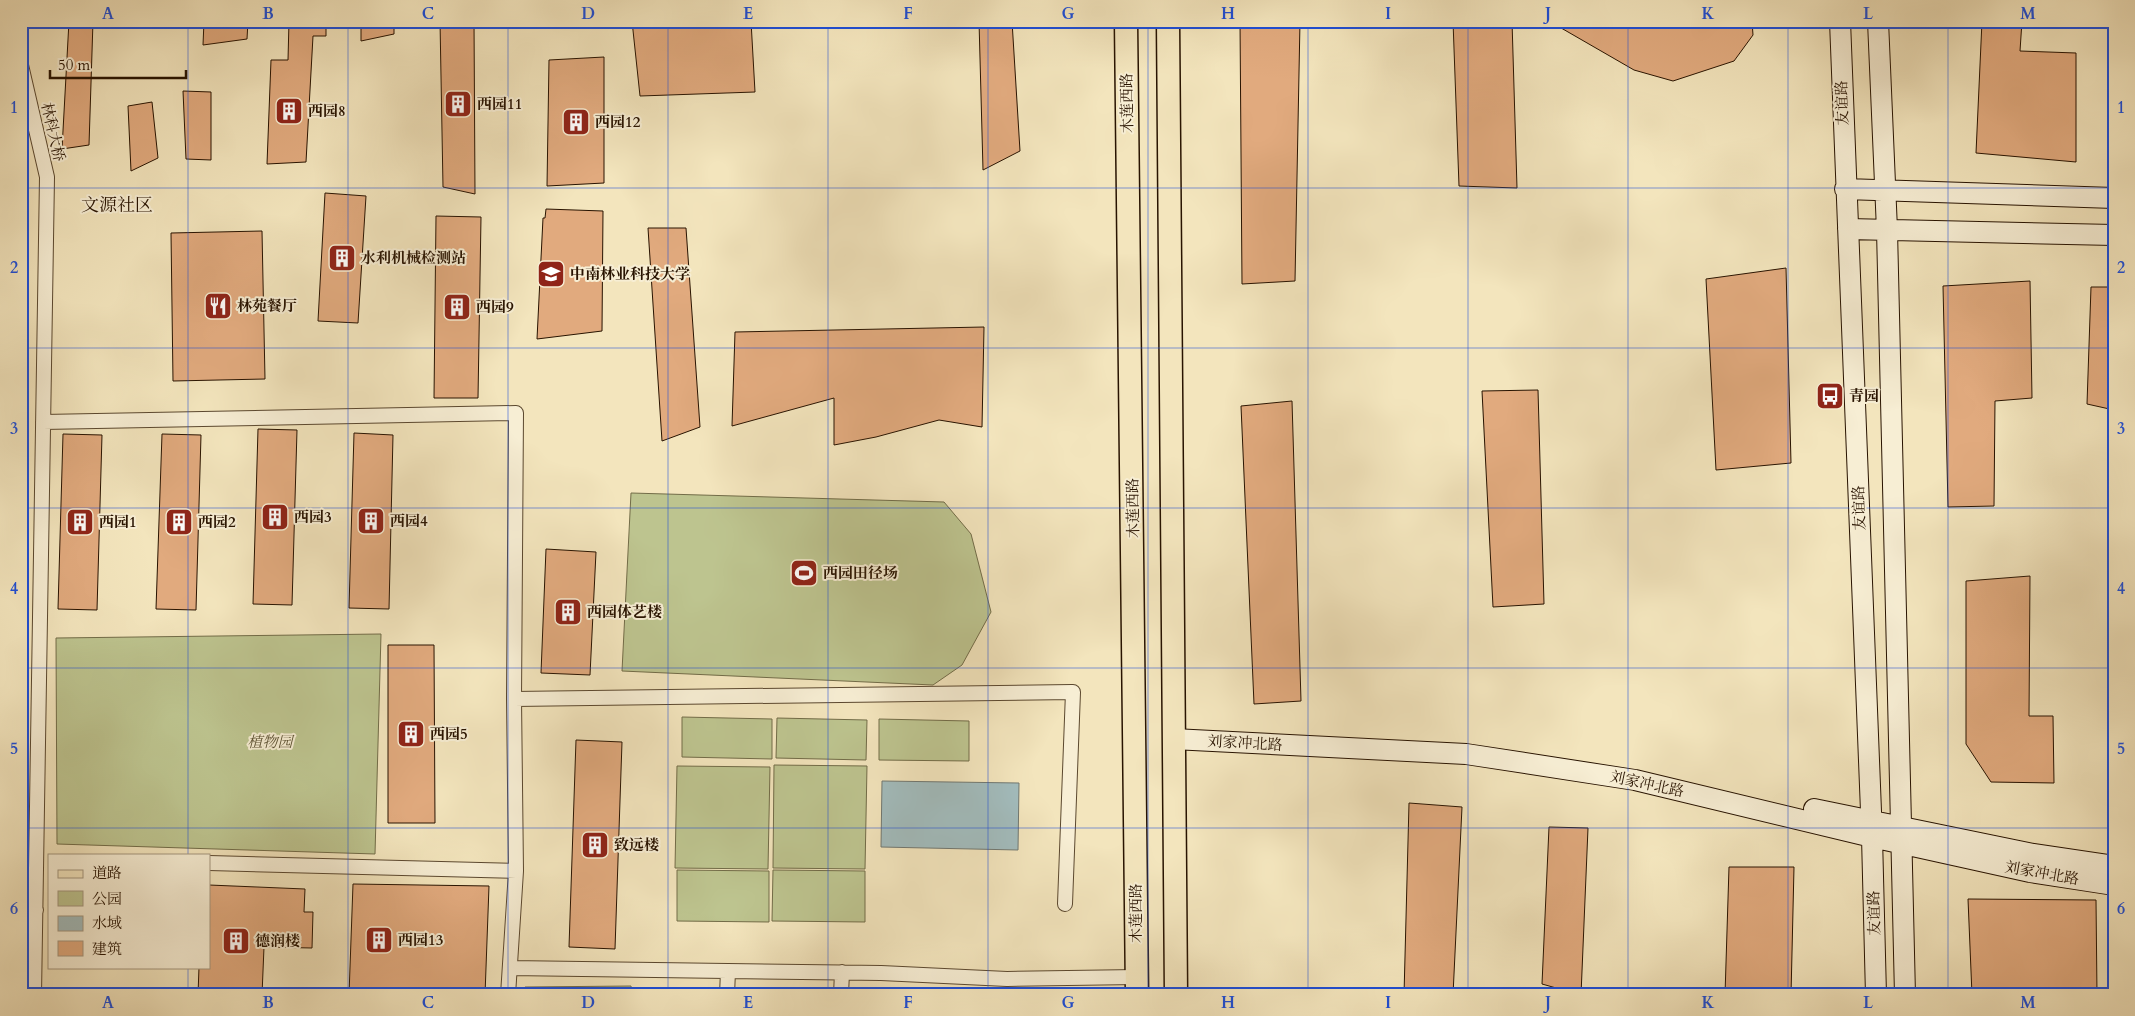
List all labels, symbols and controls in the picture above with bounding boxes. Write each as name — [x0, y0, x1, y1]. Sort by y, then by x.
text: A — [102, 3, 114, 25]
text: B — [262, 3, 274, 25]
text: C — [422, 3, 434, 25]
text: D — [581, 3, 595, 25]
text: E — [743, 3, 753, 25]
text: F — [903, 3, 913, 25]
text: G — [1061, 3, 1075, 25]
text: H — [1221, 3, 1235, 25]
text: I — [1385, 3, 1391, 25]
text: J — [1543, 3, 1551, 25]
text: K — [1702, 3, 1715, 25]
text: L — [1863, 3, 1874, 25]
text: M — [2020, 3, 2036, 25]
scale bar — [50, 48, 186, 80]
text: 50 m — [58, 55, 90, 75]
street label: 木莲西路 — [1116, 73, 1138, 133]
street label: 友谊路 — [1831, 80, 1853, 126]
building icon: 西园11 — [443, 89, 473, 119]
place label: 西园11 — [477, 94, 522, 114]
building icon: 西园8 — [274, 96, 304, 126]
text: 1 — [10, 97, 18, 119]
text: 1 — [2117, 97, 2125, 119]
street label: 林科大桥 — [37, 101, 69, 163]
place label: 西园8 — [308, 101, 346, 121]
building icon: 西园12 — [561, 107, 591, 137]
place label: 西园12 — [595, 112, 641, 132]
district label: 文源社区 — [81, 193, 153, 218]
building icon: 水利机械检测站 — [327, 243, 357, 273]
place label: 水利机械检测站 — [361, 248, 466, 268]
text: 2 — [10, 257, 18, 279]
text: 2 — [2117, 257, 2125, 279]
school or university icon: 中南林业科技大学 — [536, 259, 566, 289]
place label: 中南林业科技大学 — [570, 264, 690, 284]
restaurant icon: 林苑餐厅 — [203, 291, 233, 321]
building icon: 西园9 — [442, 292, 472, 322]
place label: 林苑餐厅 — [237, 296, 297, 316]
place label: 西园9 — [476, 297, 514, 317]
bus stop icon: 青园 — [1815, 381, 1845, 411]
place label: 青园 — [1849, 386, 1879, 406]
text: 3 — [10, 418, 18, 440]
text: 3 — [2117, 418, 2125, 440]
street label: 木莲西路 — [1122, 478, 1144, 538]
street label: 友谊路 — [1848, 485, 1870, 531]
building icon: 西园3 — [260, 502, 290, 532]
building icon: 西园4 — [356, 506, 386, 536]
building icon: 西园1 — [65, 507, 95, 537]
building icon: 西园2 — [164, 507, 194, 537]
place label: 西园3 — [294, 507, 332, 527]
place label: 西园4 — [390, 511, 428, 531]
place label: 西园1 — [99, 512, 137, 532]
place label: 西园2 — [198, 512, 236, 532]
sports icon: 西园田径场 — [789, 558, 819, 588]
place label: 西园田径场 — [823, 563, 898, 583]
text: 4 — [10, 578, 18, 600]
text: 4 — [2117, 578, 2125, 600]
building icon: 西园体艺楼 — [553, 597, 583, 627]
place label: 西园体艺楼 — [587, 602, 662, 622]
building icon: 西园5 — [396, 719, 426, 749]
place label: 西园5 — [430, 724, 468, 744]
street label: 刘家冲北路 — [1207, 731, 1283, 755]
park label: 植物园 — [247, 732, 294, 752]
text: 5 — [10, 738, 18, 760]
text: 5 — [2117, 738, 2125, 760]
street label: 刘家冲北路 — [1608, 766, 1686, 802]
building icon: 致远楼 — [580, 830, 610, 860]
place label: 致远楼 — [614, 835, 659, 855]
legend — [48, 854, 210, 968]
street label: 刘家冲北路 — [2003, 857, 2081, 889]
text: 道路 — [92, 863, 122, 883]
street label: 木莲西路 — [1126, 883, 1146, 943]
text: 公园 — [92, 889, 122, 909]
street label: 友谊路 — [1864, 890, 1884, 936]
text: 6 — [10, 898, 18, 920]
text: 6 — [2117, 898, 2125, 920]
text: 水域 — [92, 913, 122, 933]
building icon: 西园13 — [364, 925, 394, 955]
building icon: 德润楼 — [221, 926, 251, 956]
place label: 西园13 — [398, 930, 444, 950]
place label: 德润楼 — [255, 931, 300, 951]
text: 建筑 — [92, 939, 122, 959]
text: A — [102, 992, 114, 1014]
text: B — [262, 992, 274, 1014]
text: C — [422, 992, 434, 1014]
text: D — [581, 992, 595, 1014]
text: E — [743, 992, 753, 1014]
text: F — [903, 992, 913, 1014]
text: G — [1061, 992, 1075, 1014]
text: H — [1221, 992, 1235, 1014]
text: I — [1385, 992, 1391, 1014]
text: J — [1543, 992, 1551, 1014]
text: K — [1702, 992, 1715, 1014]
text: L — [1863, 992, 1874, 1014]
text: M — [2020, 992, 2036, 1014]

